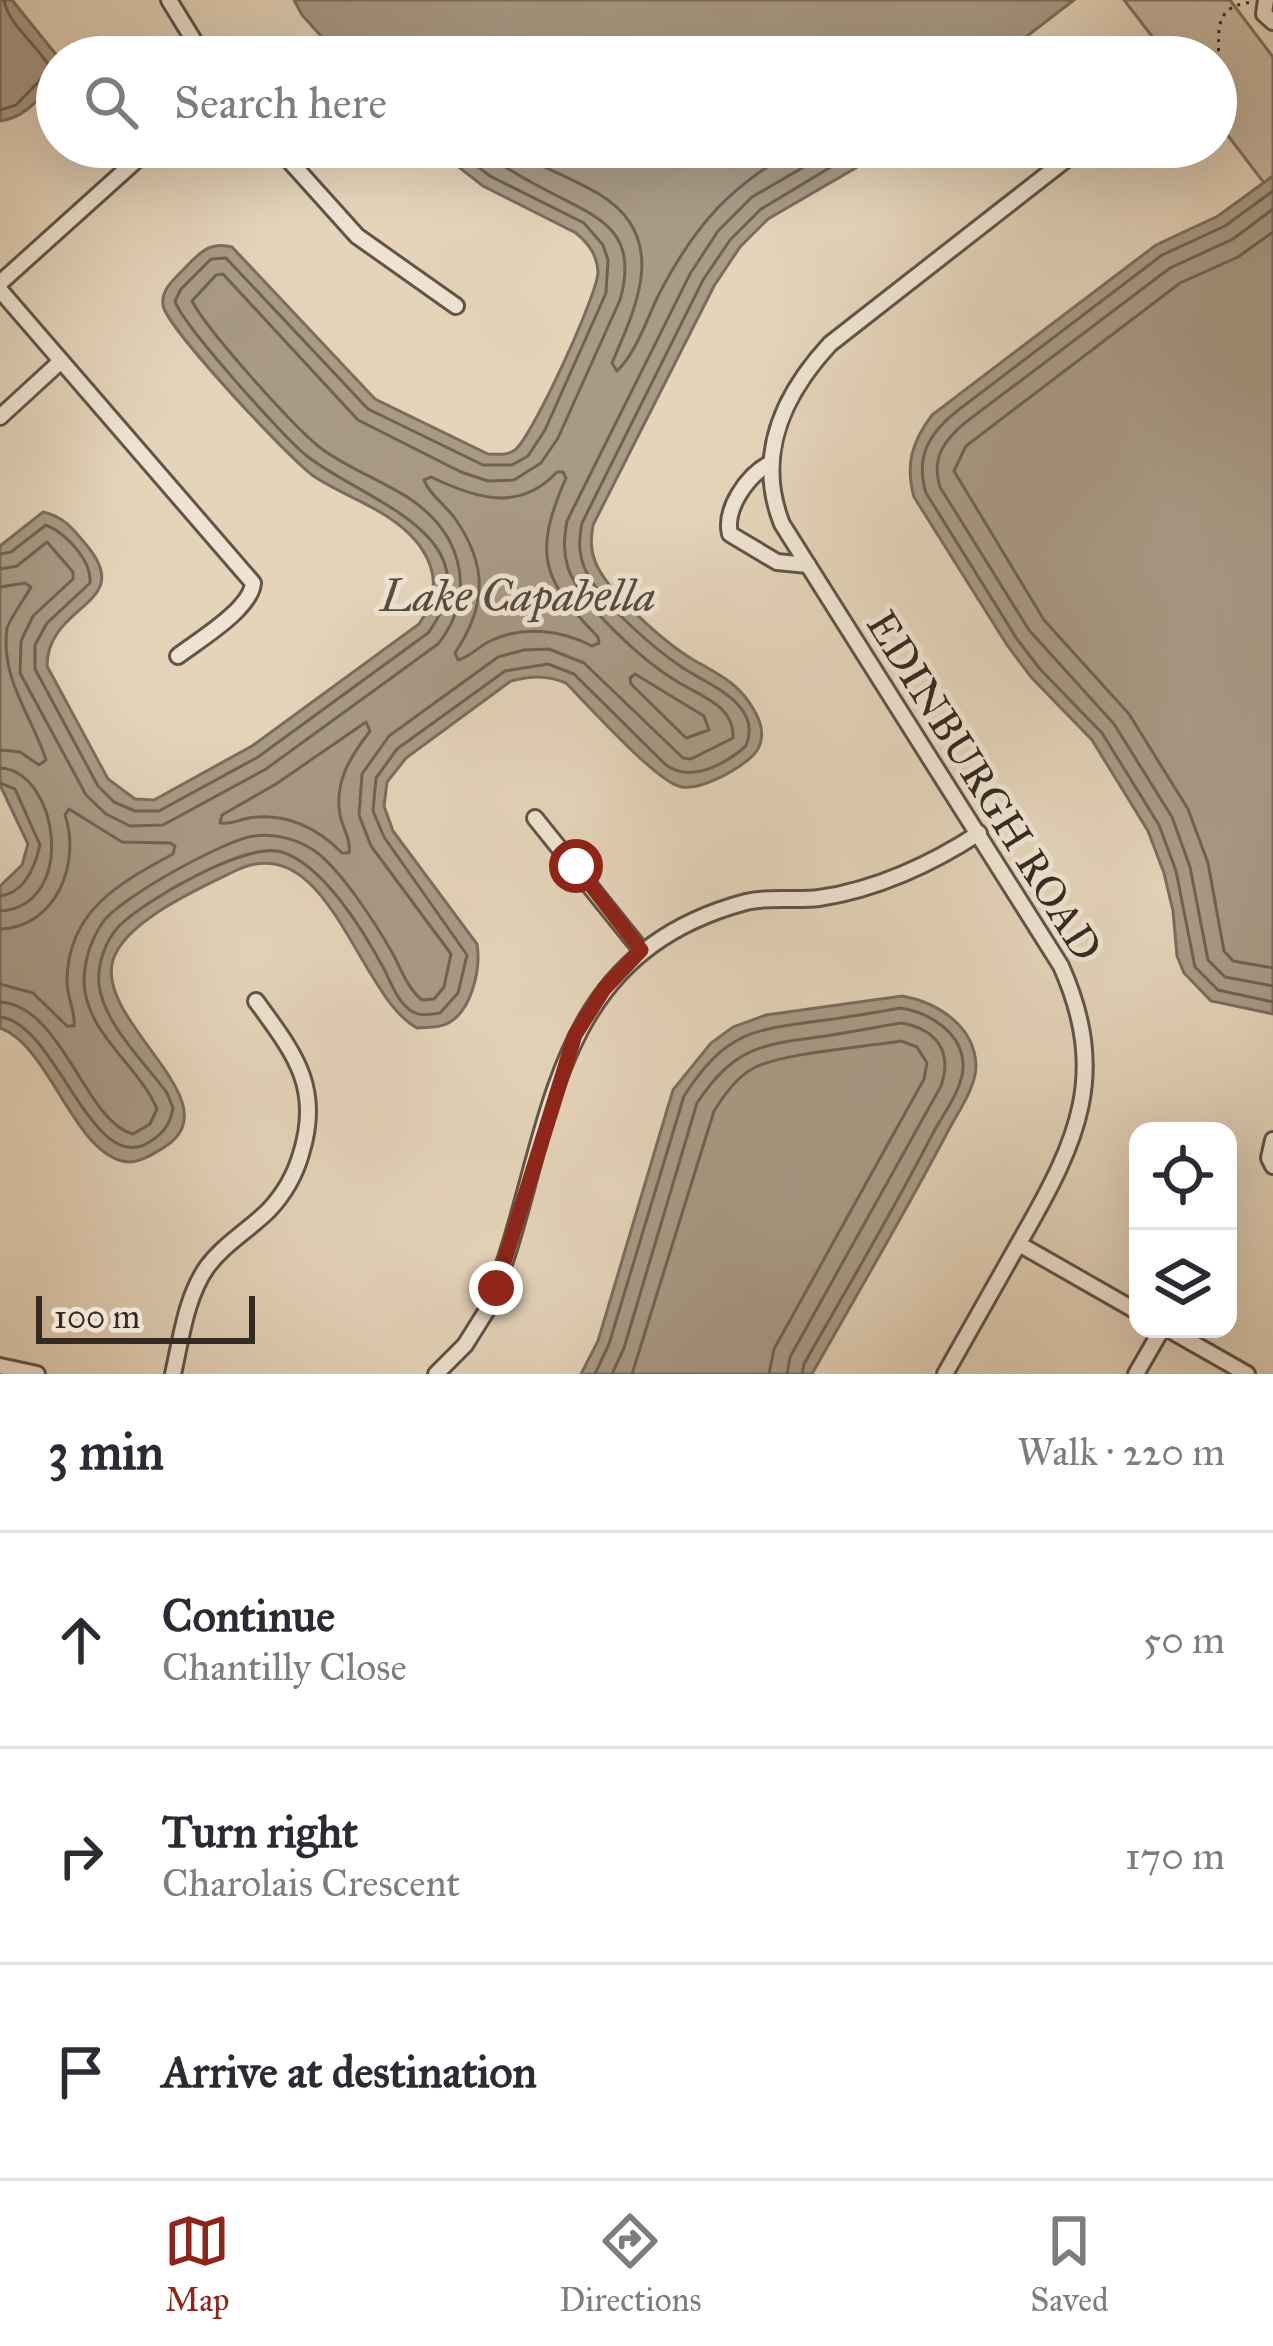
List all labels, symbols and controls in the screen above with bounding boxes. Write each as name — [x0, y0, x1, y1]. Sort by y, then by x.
search box — [36, 36, 1237, 168]
icon: search — [78, 69, 144, 135]
text: Search here — [174, 75, 387, 130]
water label: Lake Capabella — [378, 568, 656, 623]
street label: EDINBURGH ROAD — [855, 601, 1113, 971]
route start — [549, 839, 603, 893]
map controls — [1129, 1122, 1237, 1338]
button: locate — [1129, 1122, 1237, 1230]
button: layers — [1129, 1230, 1237, 1338]
route end — [469, 1261, 523, 1315]
scale bar — [36, 1290, 255, 1343]
text: 100 m — [54, 1297, 140, 1337]
text: 3 min — [48, 1421, 164, 1483]
text: Walk · 220 m — [1017, 1428, 1225, 1476]
text: Continue — [162, 1588, 335, 1643]
icon: ahead — [48, 1607, 114, 1673]
text: 50 m — [1143, 1616, 1225, 1664]
text: Chantilly Close — [162, 1643, 407, 1691]
text: Turn right — [162, 1804, 358, 1859]
icon: right — [48, 1823, 114, 1889]
text: 170 m — [1125, 1832, 1225, 1880]
text: Charolais Crescent — [162, 1859, 460, 1907]
icon: arrive — [48, 2039, 114, 2105]
text: Arrive at destination — [162, 2044, 537, 2099]
tab: Map — [164, 2208, 230, 2320]
tab: Directions — [559, 2208, 701, 2320]
tab: Saved — [1030, 2208, 1109, 2320]

